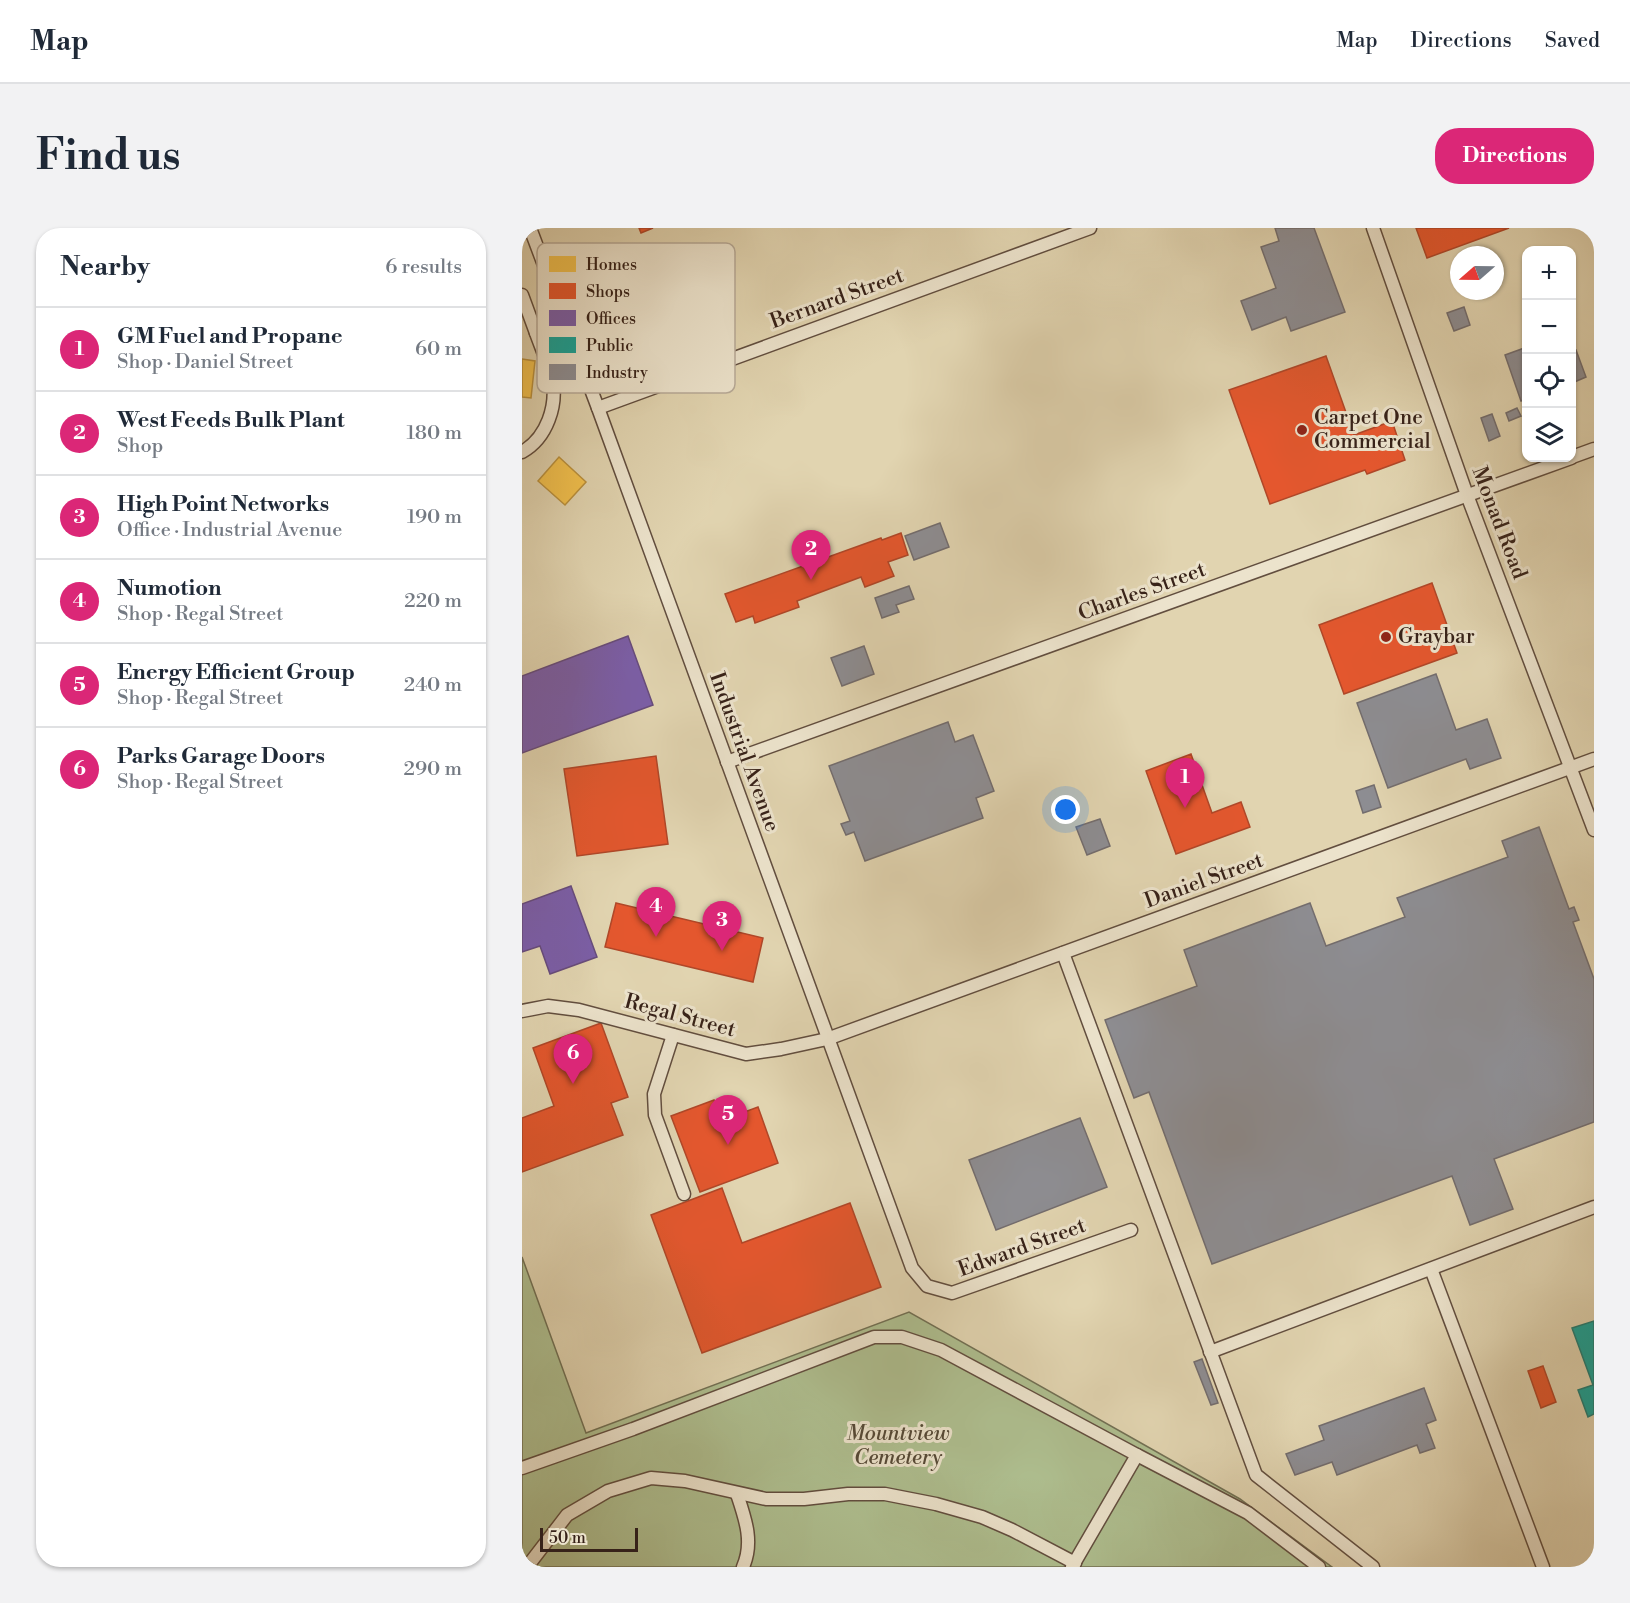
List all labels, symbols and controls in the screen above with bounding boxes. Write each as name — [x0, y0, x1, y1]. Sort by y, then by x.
text: Map — [30, 24, 89, 59]
text: Map — [1336, 28, 1378, 54]
text: Directions — [1411, 28, 1512, 54]
text: Saved — [1545, 28, 1600, 54]
button: Directions — [1435, 128, 1594, 184]
text: Find us — [36, 130, 180, 183]
legend — [537, 243, 735, 393]
north arrow — [1450, 246, 1504, 300]
map controls — [1522, 246, 1576, 462]
button: + — [1522, 246, 1576, 300]
text: Nearby — [60, 251, 150, 283]
text: 6 results — [385, 255, 462, 280]
text: Homes — [586, 255, 637, 275]
street label: Bernard Street — [766, 263, 908, 336]
text: Shops — [586, 282, 630, 302]
button: − — [1522, 300, 1576, 354]
text: Offices — [586, 309, 636, 329]
text: GM Fuel and Propane — [117, 323, 343, 350]
text: Public — [586, 336, 633, 356]
text: 1 — [75, 337, 84, 362]
text: 60 m — [415, 337, 462, 362]
text: Shop · Daniel Street — [117, 350, 293, 375]
button: locate — [1522, 354, 1576, 408]
text: Industry — [586, 363, 648, 383]
place label: Carpet One Commercial — [1314, 405, 1431, 455]
text: West Feeds Bulk Plant — [117, 407, 345, 434]
button: layers — [1522, 408, 1576, 462]
text: 2 — [73, 421, 86, 446]
text: 180 m — [407, 421, 462, 446]
marker: Carpet One Commercial — [1295, 423, 1309, 437]
text: Shop — [117, 434, 163, 459]
street label: Monad Road — [1466, 463, 1532, 583]
text: High Point Networks — [117, 491, 329, 518]
text: 3 — [73, 505, 86, 530]
text: 190 m — [407, 505, 462, 530]
text: Office · Industrial Avenue — [117, 518, 342, 543]
pin: 2 — [792, 530, 830, 580]
street label: Charles Street — [1075, 557, 1210, 627]
text: Numotion — [117, 575, 222, 602]
text: 4 — [73, 589, 86, 614]
text: 220 m — [404, 589, 462, 614]
text: Shop · Regal Street — [117, 602, 283, 627]
place label: Graybar — [1398, 624, 1475, 650]
marker: Graybar — [1379, 630, 1393, 644]
text: Energy Efficient Group — [117, 659, 355, 686]
street label: Industrial Avenue — [703, 669, 785, 835]
text: 5 — [73, 673, 86, 698]
text: 240 m — [404, 673, 462, 698]
text: Shop · Regal Street — [117, 686, 283, 711]
text: Parks Garage Doors — [117, 743, 325, 770]
text: 6 — [73, 757, 86, 782]
text: 290 m — [404, 757, 462, 782]
pin: 1 — [1166, 758, 1204, 808]
text: Shop · Regal Street — [117, 770, 283, 795]
your location — [1051, 795, 1080, 824]
street label: Daniel Street — [1141, 847, 1268, 915]
pin: 4 — [636, 888, 676, 937]
pin: 3 — [702, 902, 742, 951]
street label: Regal Street — [622, 989, 739, 1043]
pin: 6 — [554, 1034, 592, 1084]
pin: 5 — [708, 1096, 748, 1145]
street label: Edward Street — [955, 1213, 1090, 1283]
park label: Mountview Cemetery — [846, 1421, 950, 1471]
scale bar — [540, 1525, 638, 1552]
text: 50 m — [549, 1528, 586, 1548]

